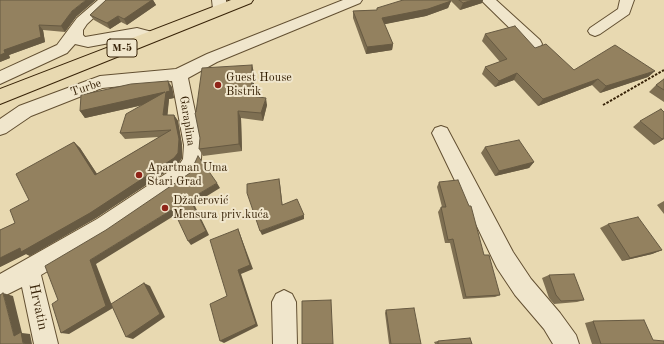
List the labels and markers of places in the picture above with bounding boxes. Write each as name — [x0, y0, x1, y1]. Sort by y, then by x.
place label: Guest House Bistrik — [226, 71, 292, 99]
marker: Guest House Bistrik — [213, 80, 223, 90]
place label: Apartman Uma Stari Grad — [147, 161, 228, 189]
marker: Apartman Uma Stari Grad — [134, 170, 144, 180]
place label: Džaferović Mensura priv.kuća — [173, 194, 269, 222]
marker: Džaferović Mensura priv.kuća — [160, 203, 170, 213]

